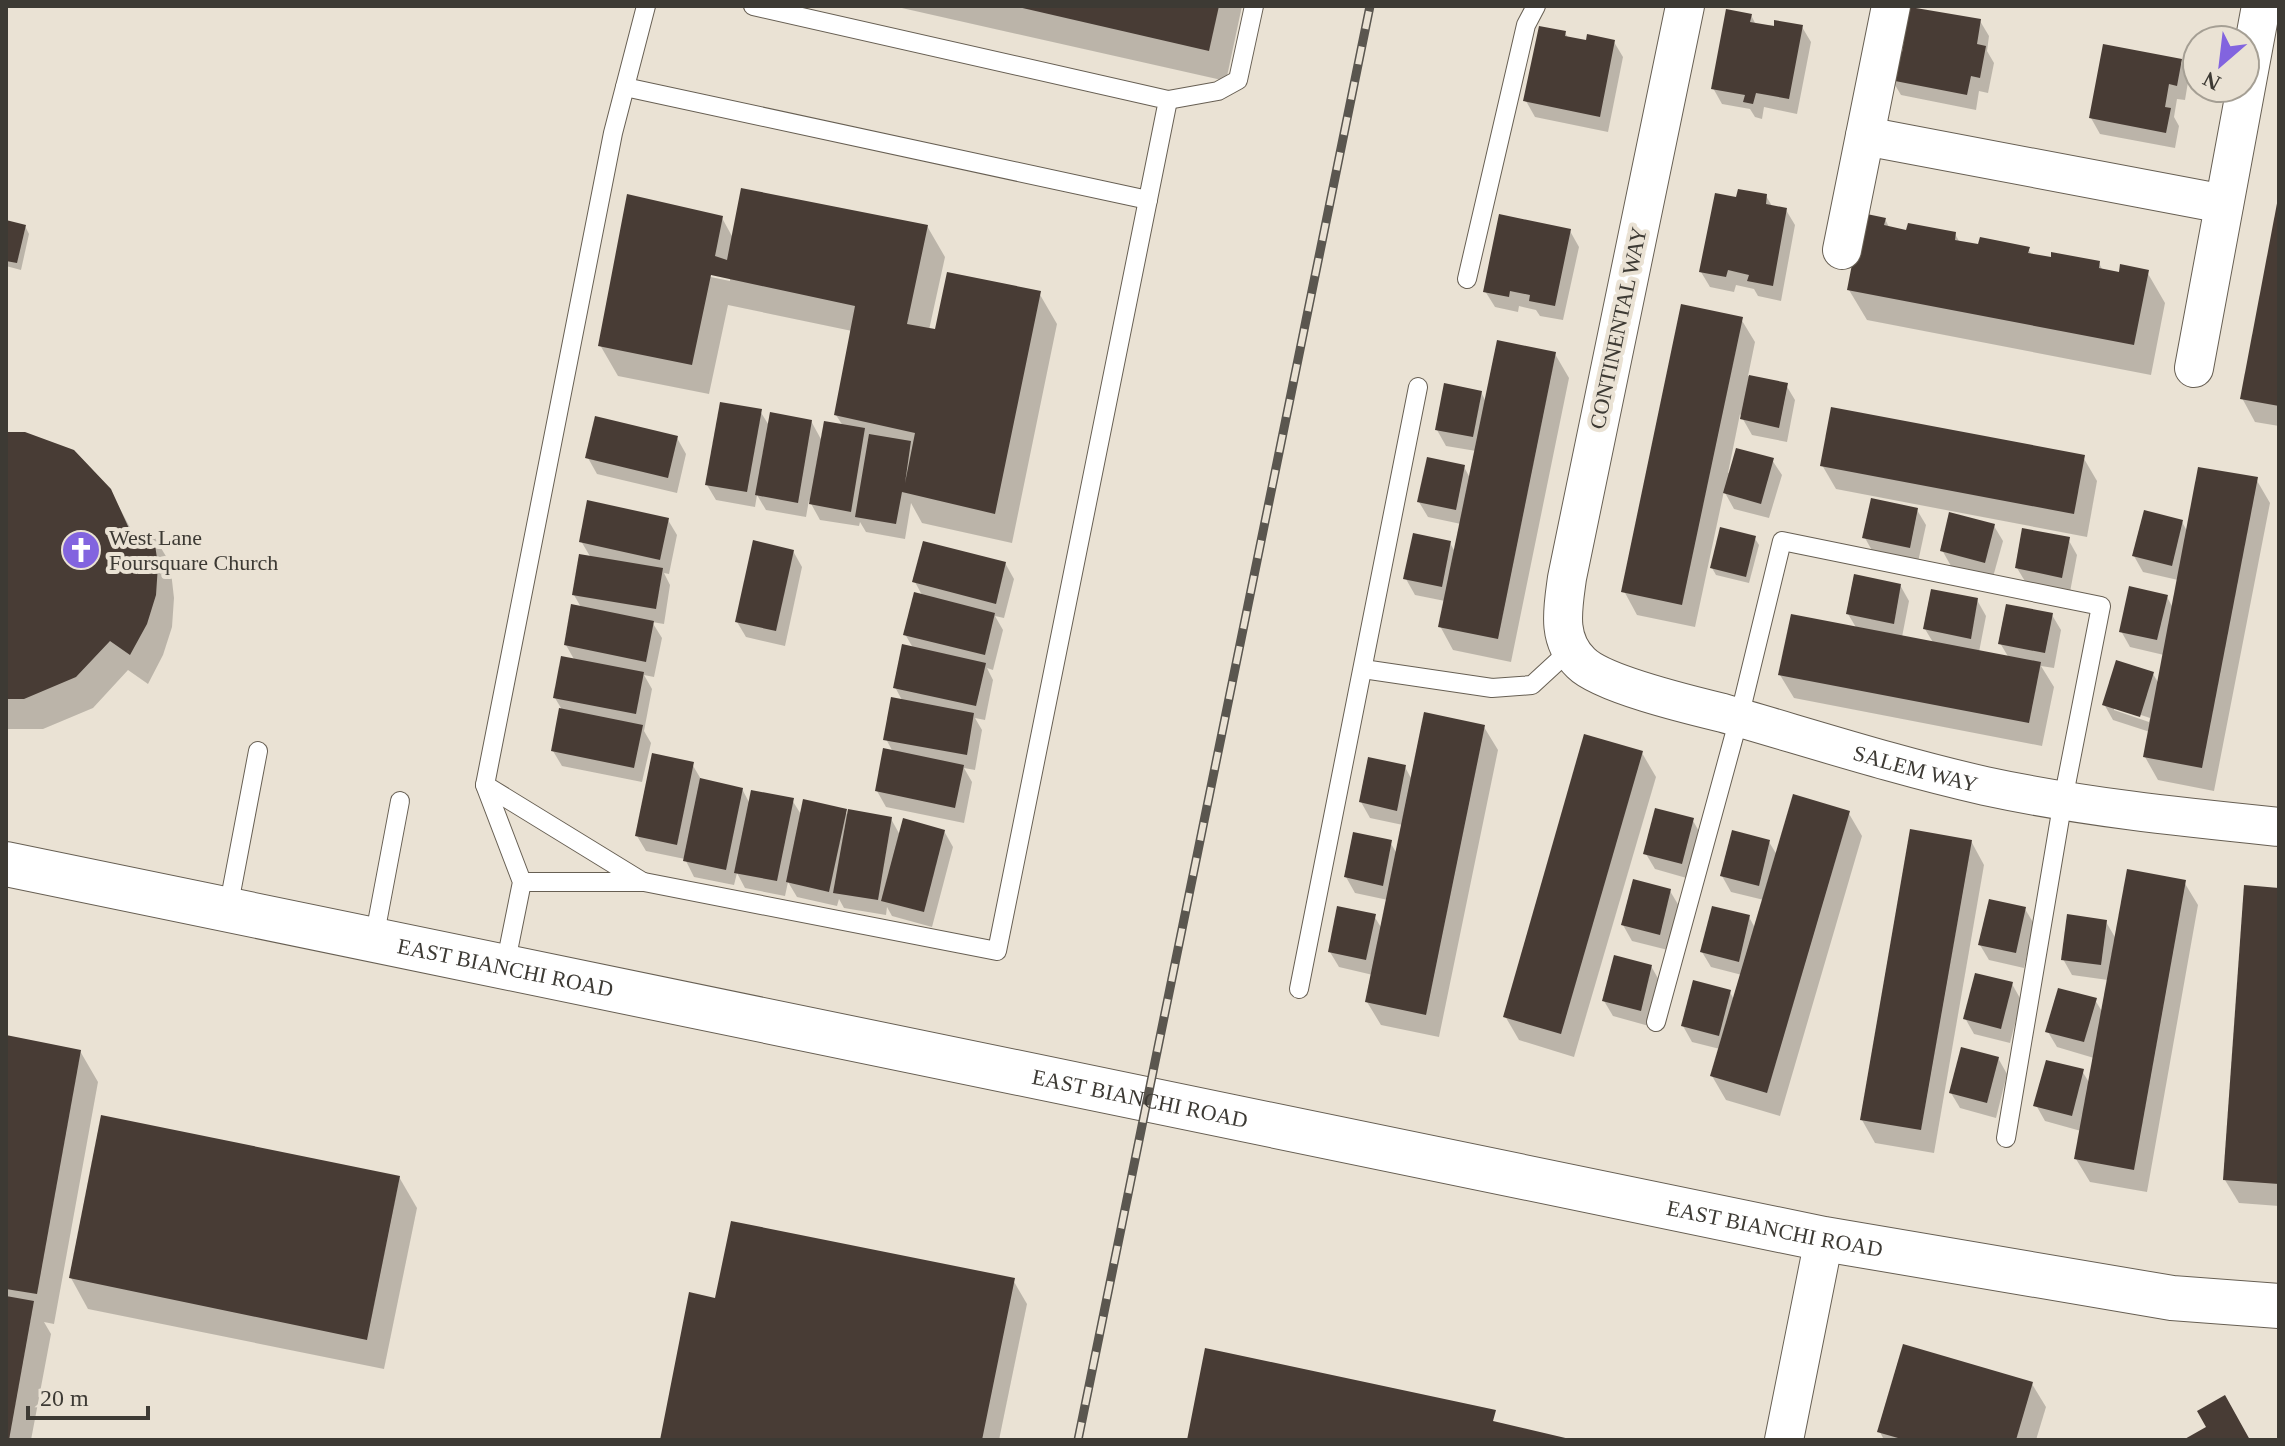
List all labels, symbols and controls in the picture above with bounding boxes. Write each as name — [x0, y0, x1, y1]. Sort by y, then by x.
north arrow — [2181, 24, 2261, 104]
text: N — [2199, 66, 2225, 96]
street label: CONTINENTAL WAY — [1584, 225, 1652, 431]
place label: West Lane Foursquare Church — [109, 525, 278, 575]
church icon: West Lane Foursquare Church — [60, 529, 102, 571]
street label: SALEM WAY — [1850, 739, 1980, 796]
street label: EAST BIANCHI ROAD — [395, 933, 616, 1001]
street label: EAST BIANCHI ROAD — [1030, 1064, 1250, 1132]
street label: EAST BIANCHI ROAD — [1665, 1194, 1885, 1261]
scale bar — [28, 1370, 148, 1420]
text: 20 m — [40, 1385, 89, 1411]

